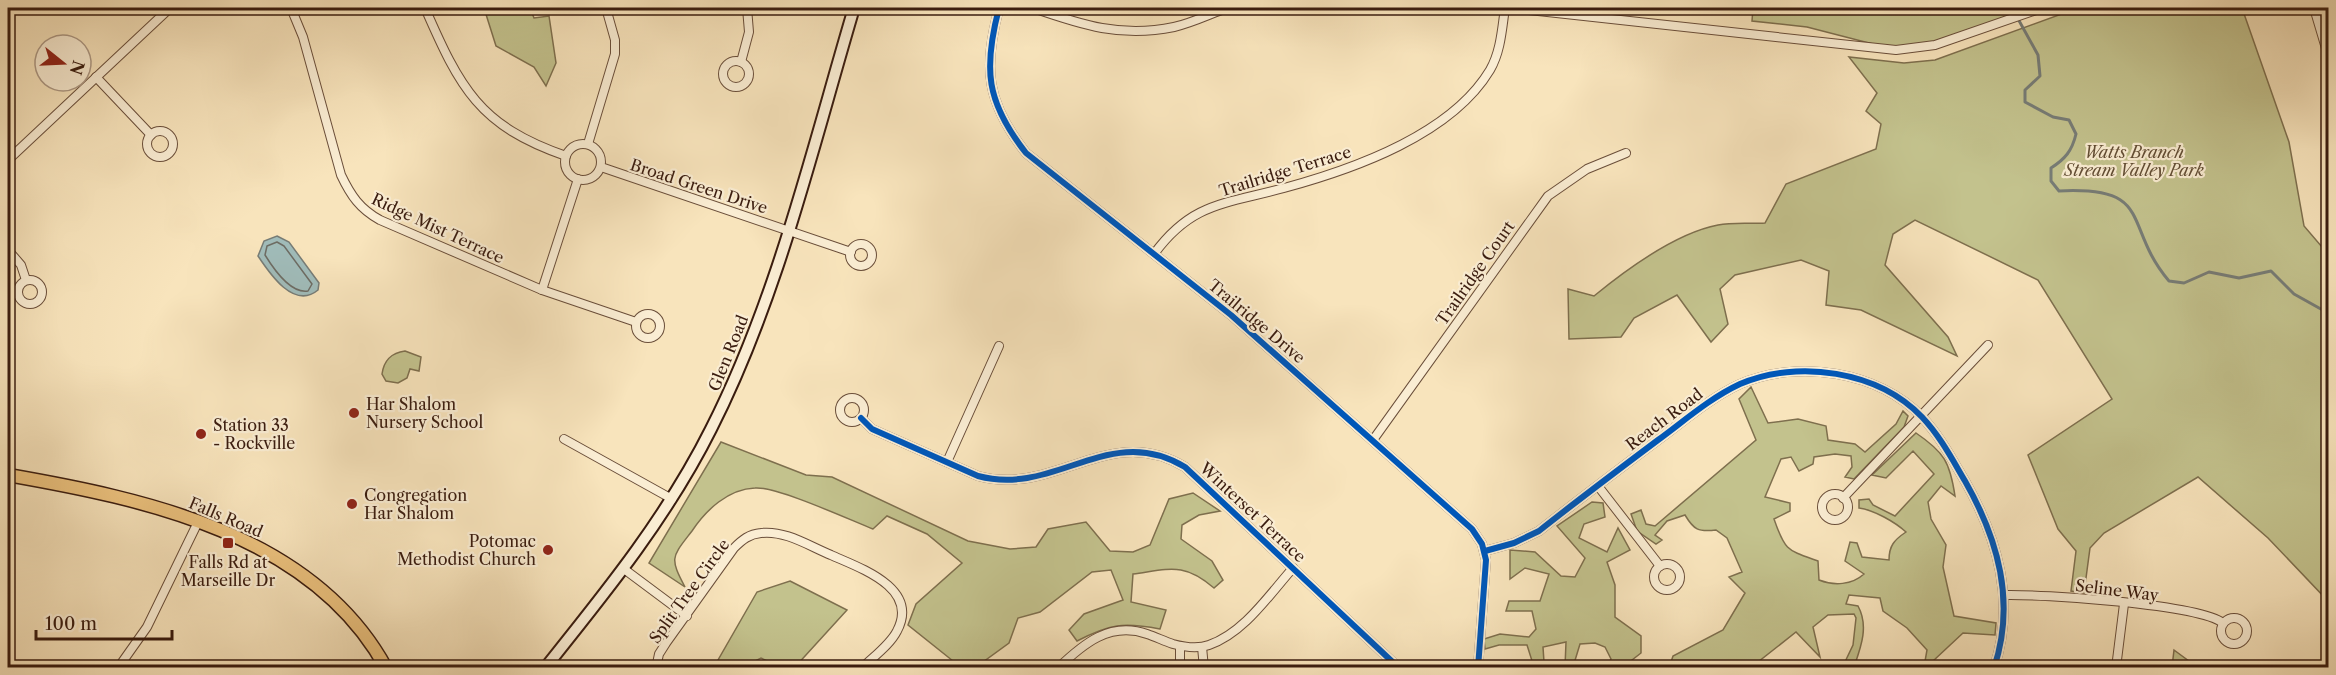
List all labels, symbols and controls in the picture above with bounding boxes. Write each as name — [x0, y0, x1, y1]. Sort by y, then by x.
north arrow — [33, 33, 93, 93]
text: N — [66, 58, 89, 77]
street label: Trailridge Terrace — [1217, 141, 1353, 201]
park label: Watts Branch Stream Valley Park — [2063, 142, 2204, 180]
street label: Broad Green Drive — [628, 154, 770, 218]
street label: Ridge Mist Terrace — [369, 189, 507, 267]
street label: Trailridge Court — [1432, 217, 1519, 329]
street label: Trailridge Drive — [1205, 275, 1310, 367]
street label: Glen Road — [704, 312, 752, 394]
street label: Reach Road — [1622, 383, 1707, 454]
place label: Har Shalom Nursery School — [366, 394, 483, 432]
marker: Har Shalom Nursery School — [347, 406, 361, 420]
place label: Station 33 - Rockville — [213, 415, 295, 453]
marker: Station 33 - Rockville — [194, 427, 208, 441]
street label: Winterset Terrace — [1195, 457, 1310, 566]
place label: Congregation Har Shalom — [364, 485, 467, 523]
street label: Falls Road — [186, 492, 266, 542]
marker: Congregation Har Shalom — [345, 497, 359, 511]
place label: Potomac Methodist Church — [397, 531, 536, 569]
street label: Split Tree Circle — [644, 535, 734, 647]
marker: Falls Rd at Marseille Dr — [221, 536, 235, 550]
marker: Potomac Methodist Church — [541, 543, 555, 557]
place label: Falls Rd at Marseille Dr — [181, 552, 275, 590]
street label: Seline Way — [2074, 575, 2161, 605]
scale bar — [36, 603, 172, 641]
text: 100 m — [45, 613, 97, 635]

